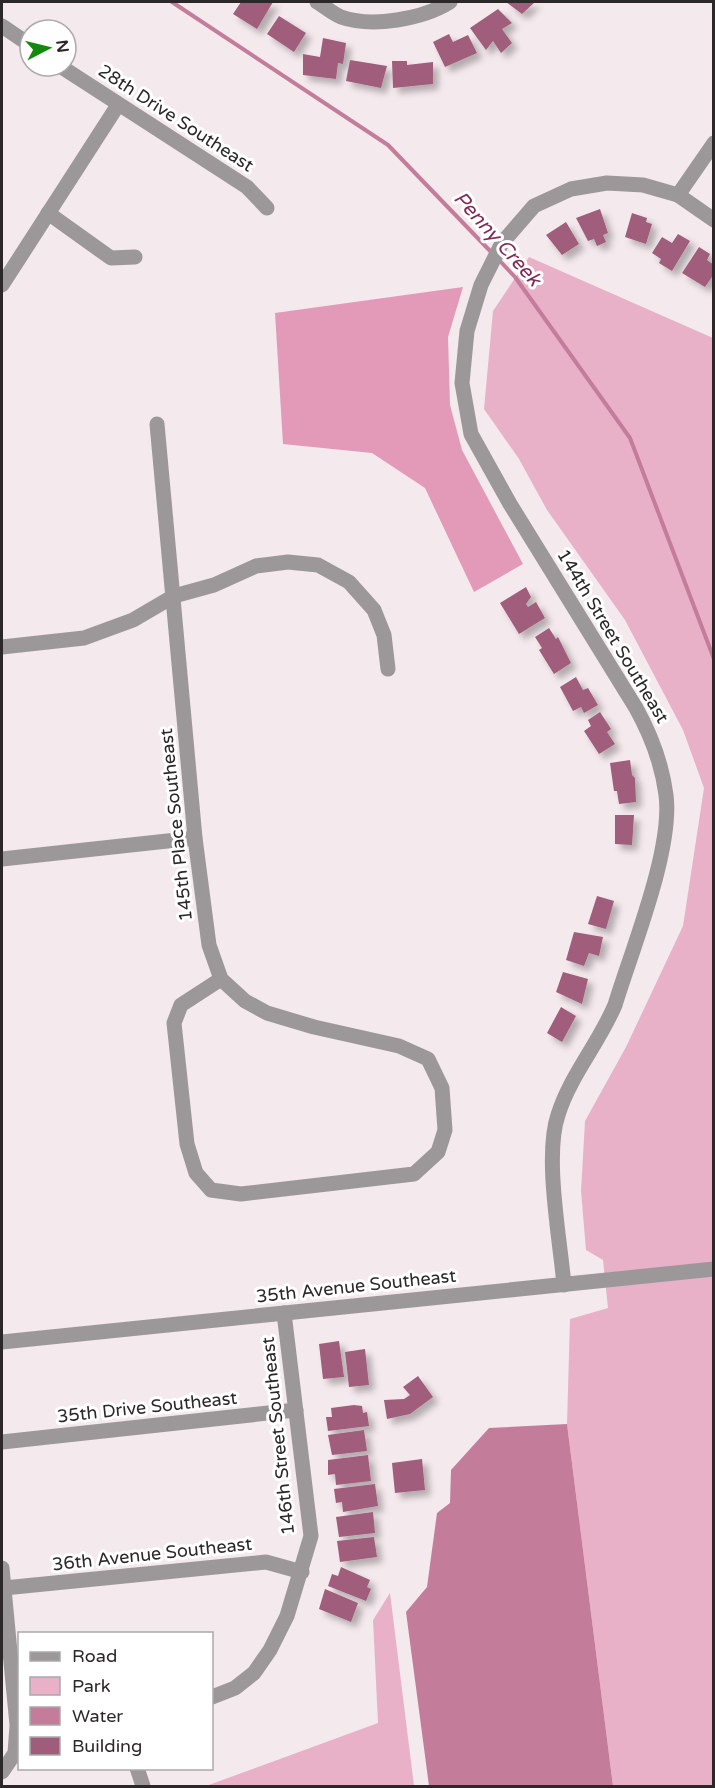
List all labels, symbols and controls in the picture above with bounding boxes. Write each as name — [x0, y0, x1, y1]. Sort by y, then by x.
north arrow — [18, 18, 78, 78]
text: N — [51, 39, 73, 54]
street label: 28th Drive Southeast — [94, 60, 258, 177]
water label: Penny Creek — [448, 187, 547, 293]
street label: 144th Street Southeast — [552, 545, 674, 727]
street label: 145th Place Southeast — [155, 727, 197, 923]
street label: 35th Avenue Southeast — [255, 1265, 457, 1307]
street label: 146th Street Southeast — [257, 1336, 299, 1536]
street label: 35th Drive Southeast — [56, 1387, 238, 1427]
street label: 36th Avenue Southeast — [51, 1533, 253, 1575]
legend — [18, 1632, 213, 1770]
text: Road — [72, 1645, 117, 1667]
text: Park — [72, 1675, 111, 1697]
text: Water — [72, 1705, 123, 1727]
text: Building — [72, 1735, 142, 1757]

